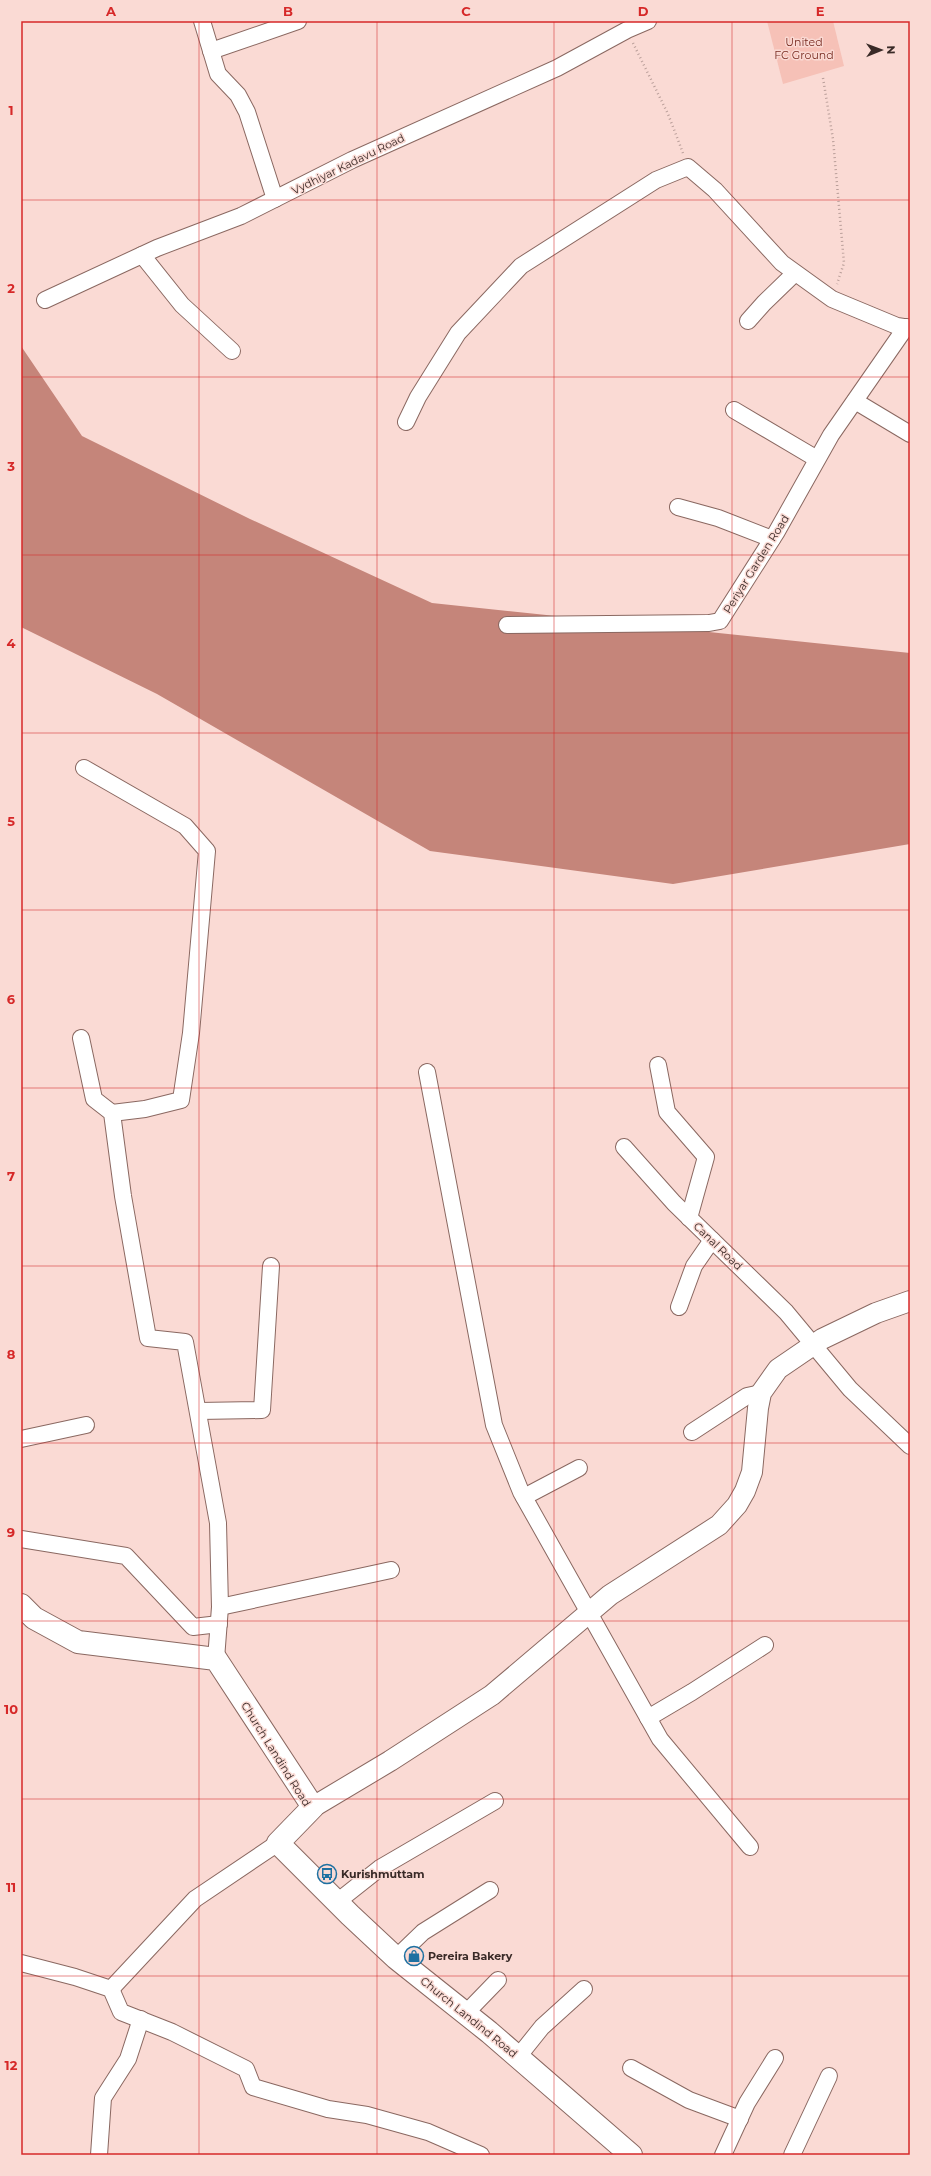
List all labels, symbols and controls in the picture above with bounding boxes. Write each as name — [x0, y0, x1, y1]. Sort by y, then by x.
text: A — [105, 3, 117, 19]
text: B — [283, 3, 293, 19]
text: C — [461, 3, 471, 19]
text: D — [638, 3, 649, 19]
text: E — [816, 3, 825, 19]
north arrow — [861, 30, 901, 70]
park label: United FC Ground — [774, 35, 834, 62]
text: N — [884, 45, 898, 54]
text: 1 — [8, 102, 14, 118]
street label: Vydhiyar Kadavu Road — [289, 131, 407, 197]
text: 2 — [7, 280, 15, 296]
text: 3 — [6, 458, 15, 474]
street label: Periyar Garden Road — [720, 512, 792, 616]
text: 4 — [7, 635, 16, 651]
text: 5 — [7, 813, 15, 829]
text: 6 — [7, 991, 16, 1007]
text: 7 — [7, 1168, 15, 1184]
street label: Canal Road — [691, 1219, 745, 1273]
text: 8 — [7, 1346, 16, 1362]
text: 9 — [7, 1524, 15, 1540]
street label: Church Landind Road — [238, 1699, 314, 1809]
text: 10 — [4, 1701, 18, 1717]
bus stop icon: Kurishmuttam — [316, 1863, 338, 1885]
place label: Kurishmuttam — [341, 1867, 425, 1881]
text: 11 — [6, 1879, 16, 1895]
shop icon: Pereira Bakery — [403, 1945, 425, 1967]
place label: Pereira Bakery — [428, 1949, 513, 1963]
street label: Church Landind Road — [418, 1974, 520, 2060]
text: 12 — [5, 2057, 18, 2073]

